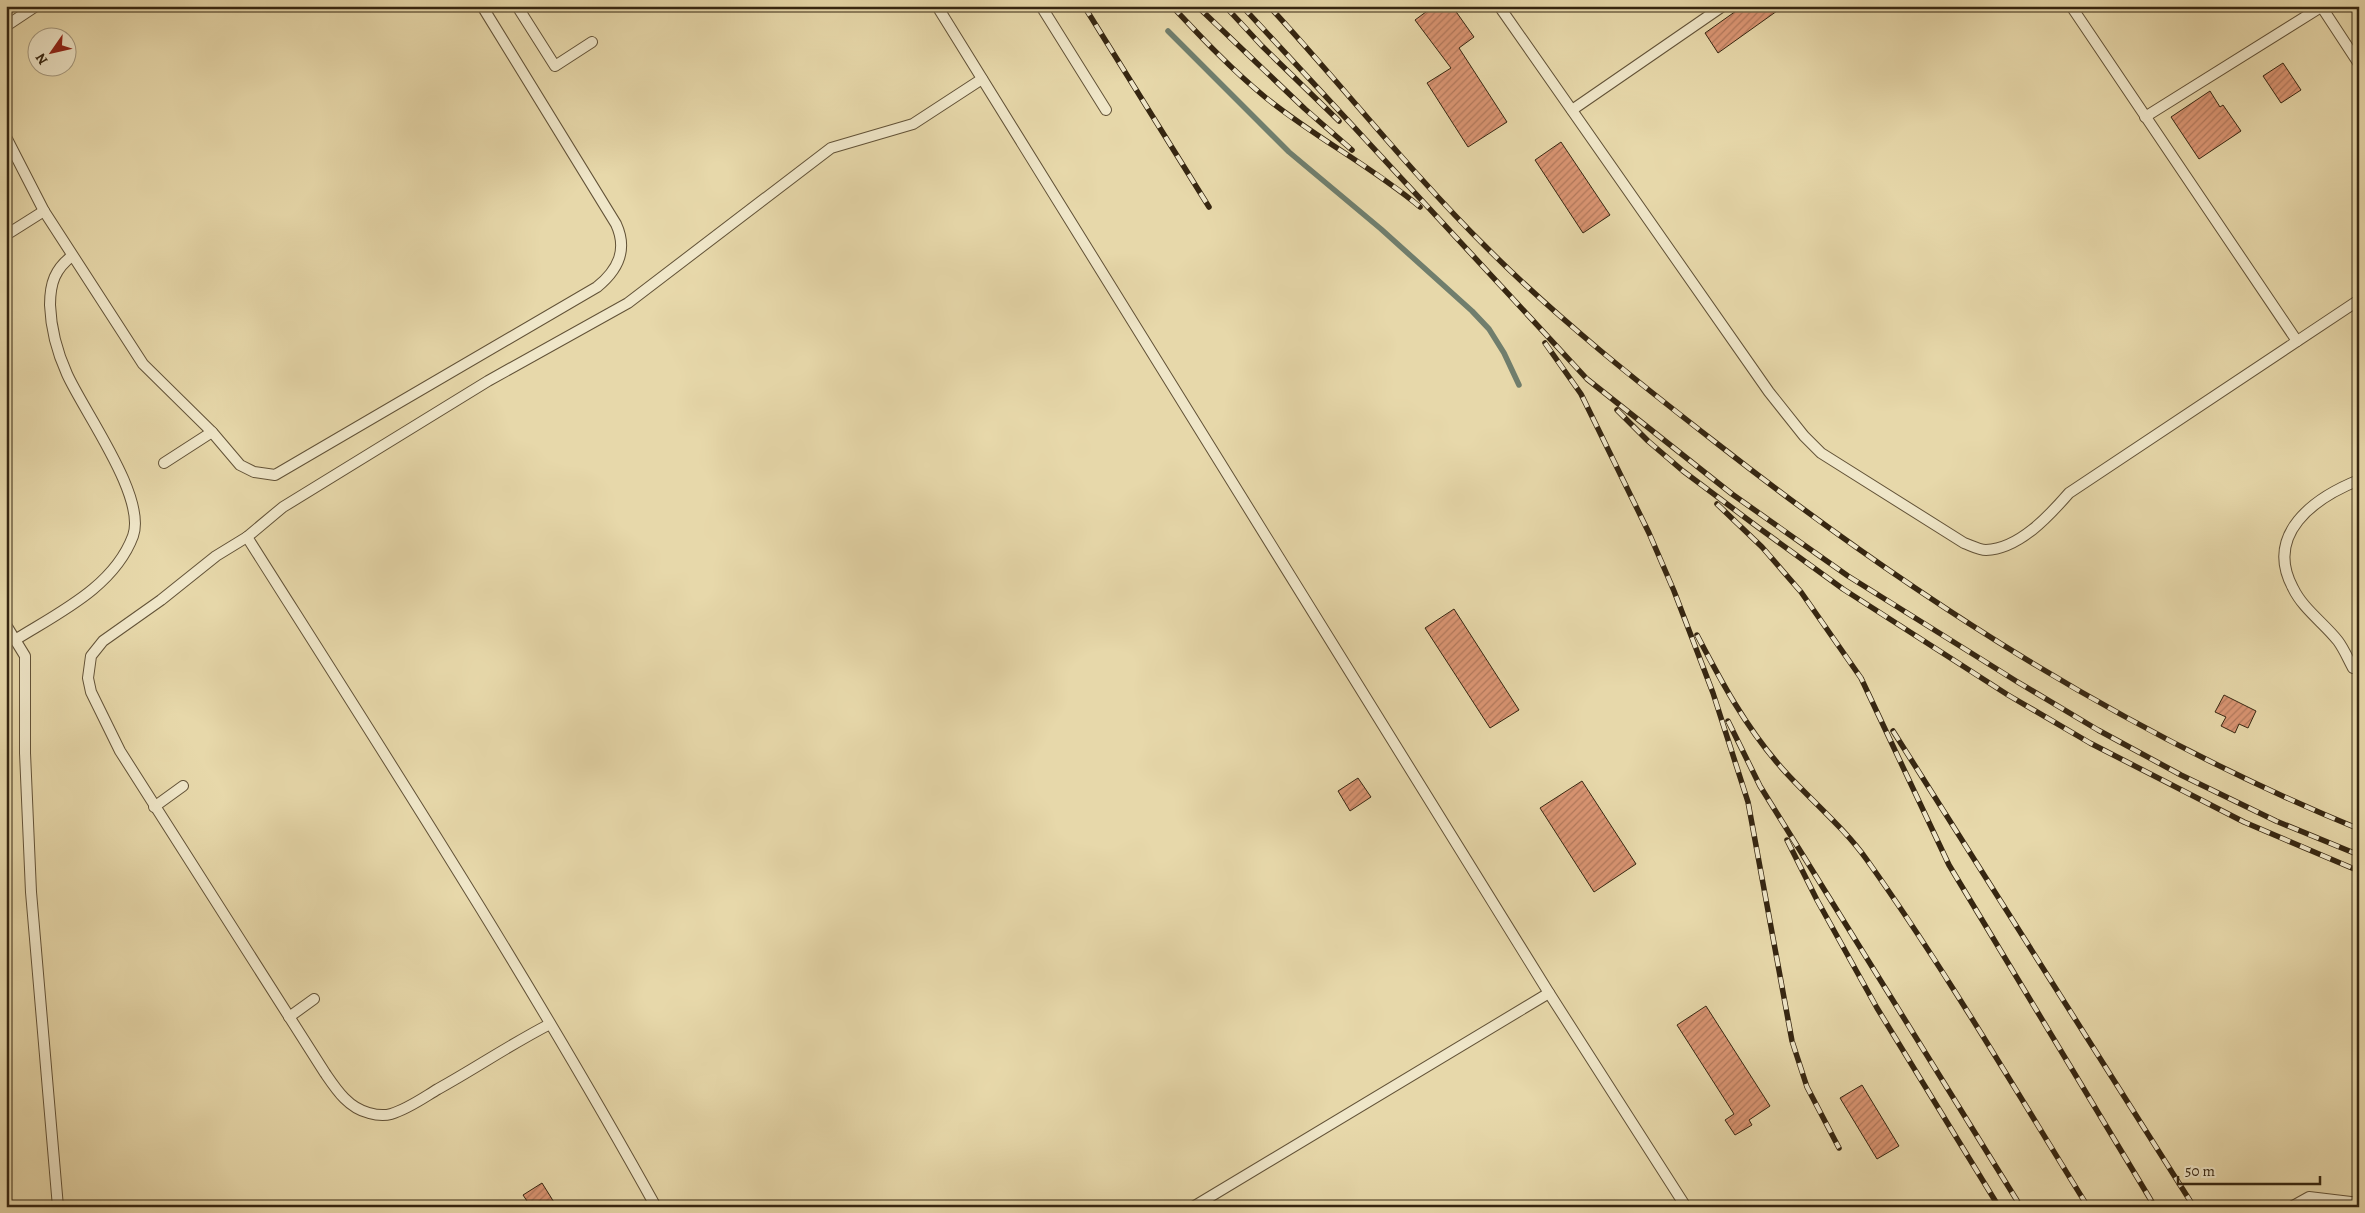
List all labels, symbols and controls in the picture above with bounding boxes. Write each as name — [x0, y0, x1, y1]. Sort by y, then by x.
north arrow — [28, 28, 78, 78]
text: N — [31, 49, 52, 69]
scale bar — [2178, 1153, 2320, 1185]
text: 50 m — [2185, 1161, 2215, 1181]

